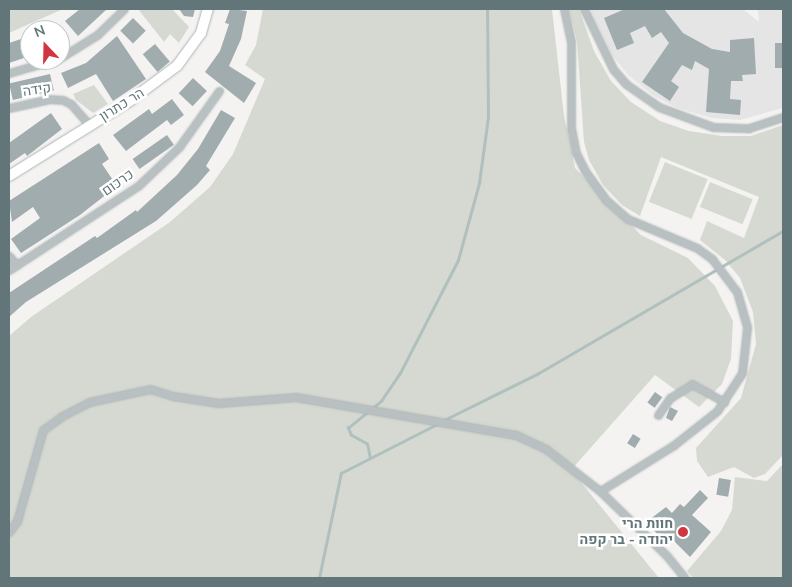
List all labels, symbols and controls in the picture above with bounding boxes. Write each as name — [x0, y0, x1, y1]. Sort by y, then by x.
north arrow — [20, 20, 70, 70]
text: N — [31, 21, 48, 42]
street label: קידה — [22, 80, 52, 100]
street label: הר כתרון — [96, 85, 148, 125]
street label: כרכום — [99, 166, 137, 200]
place label: חוות הרי יהודה - בר קפה — [580, 516, 673, 548]
marker: חוות הרי יהודה - בר קפה — [677, 526, 689, 538]

